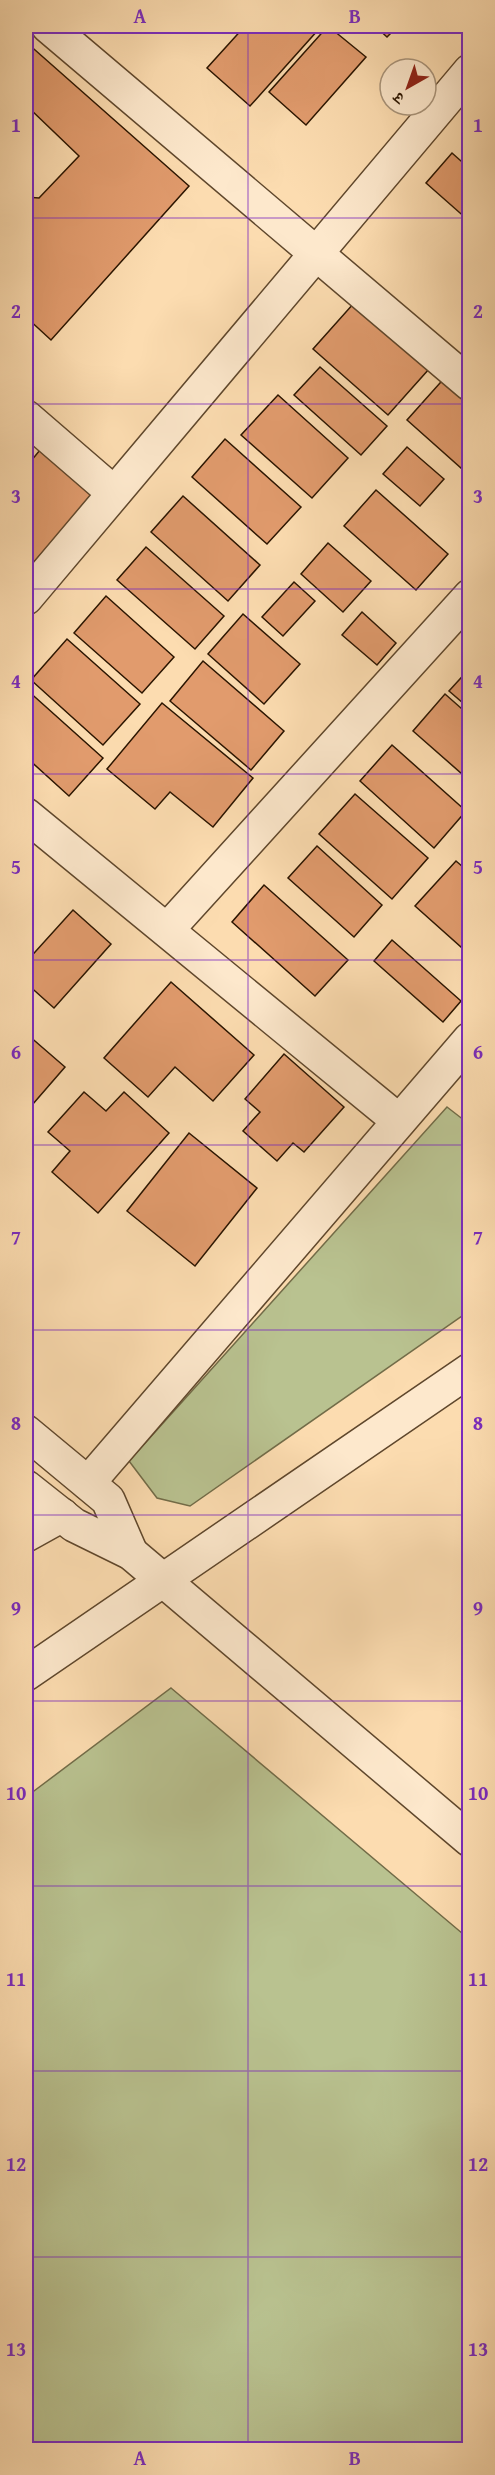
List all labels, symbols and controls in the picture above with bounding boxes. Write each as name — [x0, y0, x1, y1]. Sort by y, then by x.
text: A — [134, 1, 147, 30]
text: B — [349, 1, 361, 30]
north arrow — [378, 57, 438, 117]
text: उ — [386, 85, 410, 111]
text: 1 — [11, 110, 21, 139]
text: 1 — [473, 110, 483, 139]
text: 2 — [11, 296, 21, 325]
text: 2 — [473, 296, 483, 325]
text: 3 — [11, 481, 21, 510]
text: 3 — [473, 481, 483, 510]
text: 4 — [11, 666, 21, 695]
text: 4 — [473, 666, 483, 695]
text: 5 — [11, 852, 21, 881]
text: 5 — [473, 852, 483, 881]
text: 6 — [11, 1037, 21, 1066]
text: 6 — [473, 1037, 483, 1066]
text: 7 — [11, 1222, 21, 1251]
text: 7 — [473, 1222, 483, 1251]
text: 8 — [11, 1408, 21, 1437]
text: 8 — [473, 1408, 483, 1437]
text: 9 — [11, 1593, 21, 1622]
text: 9 — [473, 1593, 483, 1622]
text: 10 — [6, 1778, 26, 1807]
text: 10 — [468, 1778, 488, 1807]
text: 11 — [6, 1964, 26, 1993]
text: 11 — [468, 1964, 488, 1993]
text: 12 — [6, 2149, 26, 2178]
text: 12 — [468, 2149, 488, 2178]
text: 13 — [6, 2334, 26, 2363]
text: 13 — [468, 2334, 488, 2363]
text: A — [134, 2443, 147, 2472]
text: B — [349, 2443, 361, 2472]

